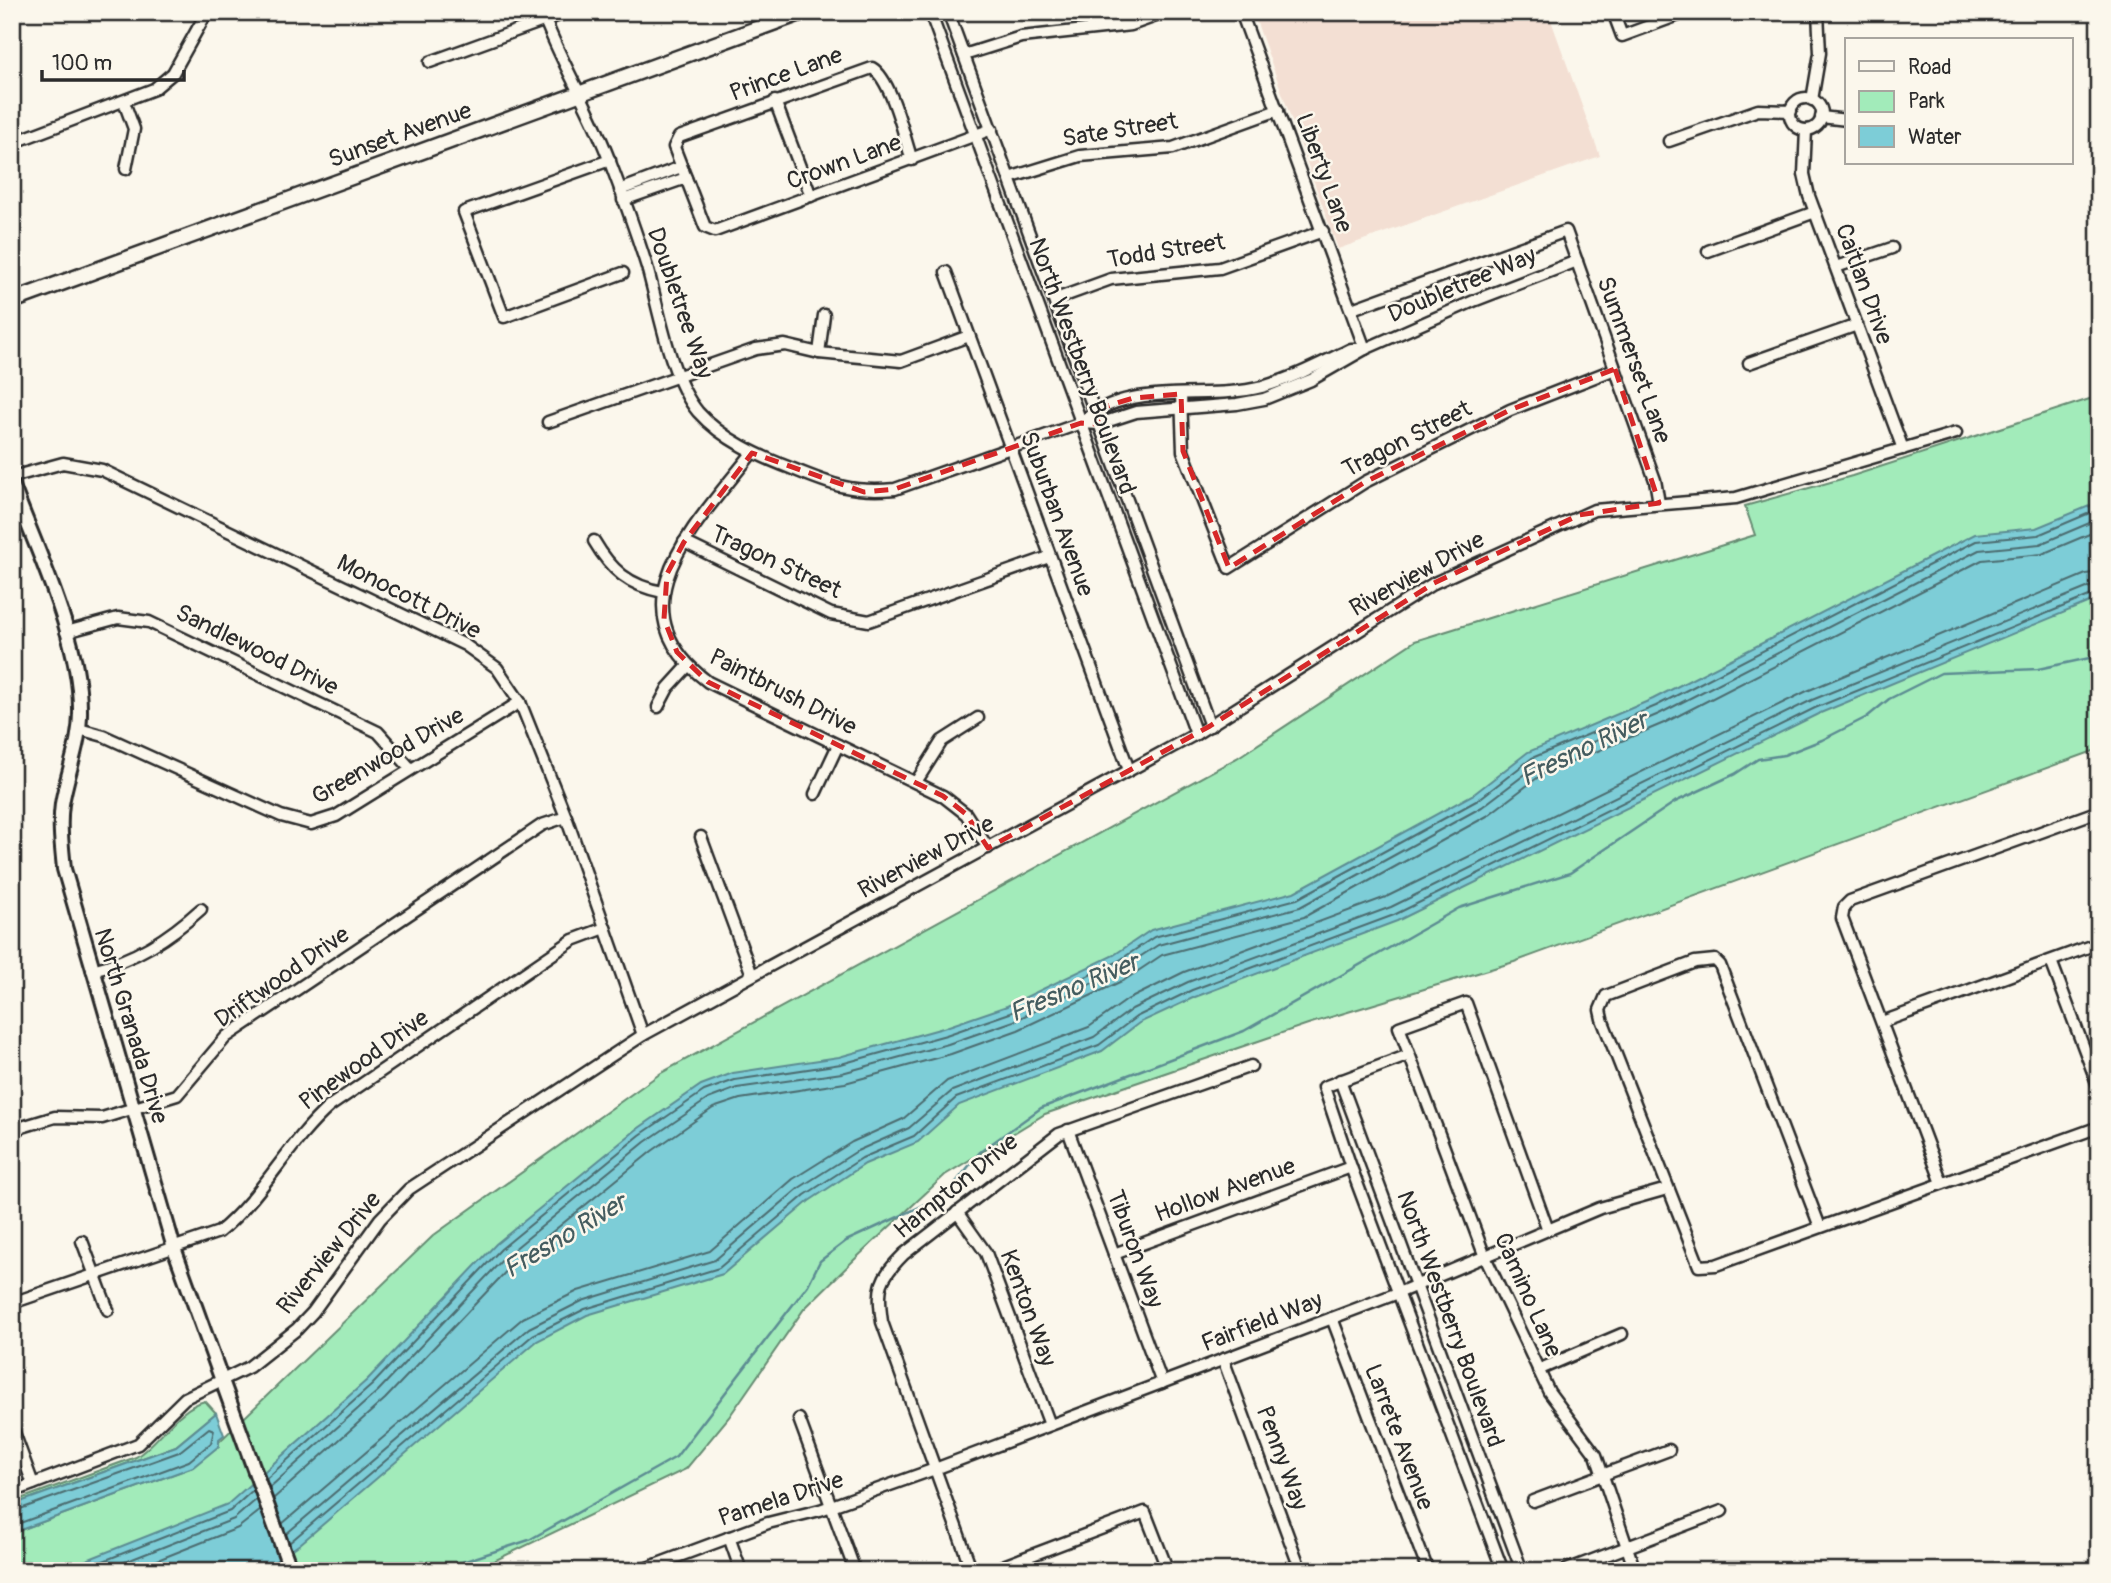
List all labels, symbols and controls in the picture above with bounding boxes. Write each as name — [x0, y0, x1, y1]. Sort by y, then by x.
scale bar — [42, 38, 184, 82]
legend — [1845, 38, 2072, 164]
street label: Prince Lane — [726, 40, 846, 108]
text: 100 m — [52, 50, 112, 77]
text: Road — [1908, 54, 1952, 81]
text: Park — [1908, 88, 1945, 115]
street label: Sunset Avenue — [324, 96, 476, 174]
street label: Sate Street — [1060, 107, 1180, 153]
street label: Liberty Lane — [1289, 110, 1359, 237]
text: Water — [1908, 124, 1962, 151]
street label: Crown Lane — [783, 128, 905, 196]
street label: Caitlan Drive — [1829, 220, 1899, 348]
street label: Doubletree Way — [641, 224, 719, 382]
street label: Todd Street — [1105, 227, 1227, 275]
street label: North Westberry Boulevard — [1022, 234, 1142, 498]
street label: Doubletree Way — [1384, 241, 1540, 329]
street label: Summerset Lane — [1590, 273, 1678, 447]
street label: Tragon Street — [1338, 394, 1477, 484]
street label: Suburban Avenue — [1014, 428, 1100, 601]
street label: Tragon Street — [706, 519, 846, 605]
street label: Riverview Drive — [1345, 525, 1490, 623]
street label: Monocott Drive — [332, 548, 486, 646]
street label: Sandlewood Drive — [171, 598, 343, 702]
street label: Paintbrush Drive — [705, 642, 862, 742]
street label: Greenwood Drive — [307, 701, 469, 811]
water label: Fresno River — [1515, 703, 1656, 794]
street label: Riverview Drive — [853, 809, 999, 905]
street label: Driftwood Drive — [209, 920, 355, 1034]
street label: North Granada Drive — [87, 925, 175, 1127]
water label: Fresno River — [1004, 945, 1147, 1030]
street label: Pinewood Drive — [294, 1003, 435, 1117]
street label: Hampton Drive — [888, 1127, 1024, 1245]
street label: Hollow Avenue — [1151, 1151, 1299, 1229]
water label: Fresno River — [498, 1185, 636, 1285]
street label: Riverview Drive — [271, 1186, 387, 1320]
street label: Tiburon Way — [1100, 1186, 1170, 1312]
street label: North Westberry Boulevard — [1390, 1187, 1510, 1451]
street label: Camino Lane — [1488, 1228, 1568, 1362]
street label: Kenton Way — [993, 1246, 1063, 1370]
street label: Fairfield Way — [1197, 1286, 1327, 1358]
street label: Larrete Avenue — [1358, 1360, 1440, 1514]
street label: Penny Way — [1250, 1402, 1314, 1514]
street label: Pamela Drive — [715, 1465, 847, 1533]

